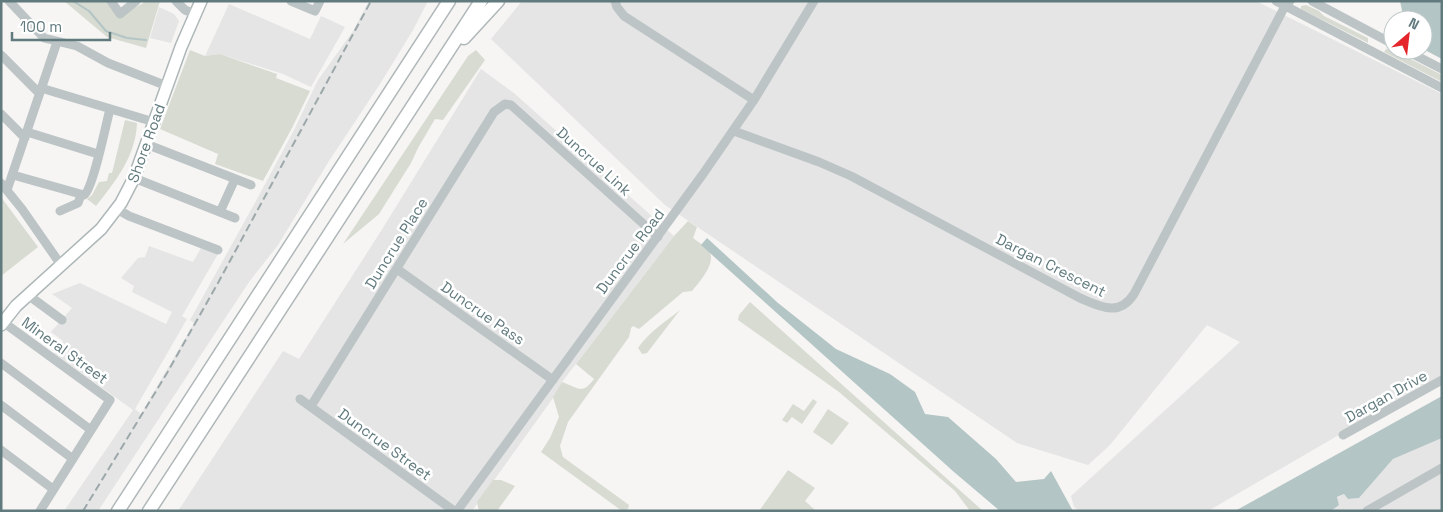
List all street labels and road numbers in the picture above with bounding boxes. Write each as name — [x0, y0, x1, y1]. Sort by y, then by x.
street label: Shore Road — [123, 101, 169, 185]
street label: Duncrue Link — [553, 122, 635, 200]
street label: Duncrue Place — [360, 194, 432, 292]
street label: Duncrue Road — [592, 205, 668, 297]
street label: Dargan Crescent — [993, 229, 1109, 301]
street label: Duncrue Pass — [437, 277, 529, 349]
street label: Mineral Street — [18, 312, 112, 388]
street label: Dargan Drive — [1342, 366, 1431, 426]
street label: Duncrue Street — [335, 404, 435, 484]

